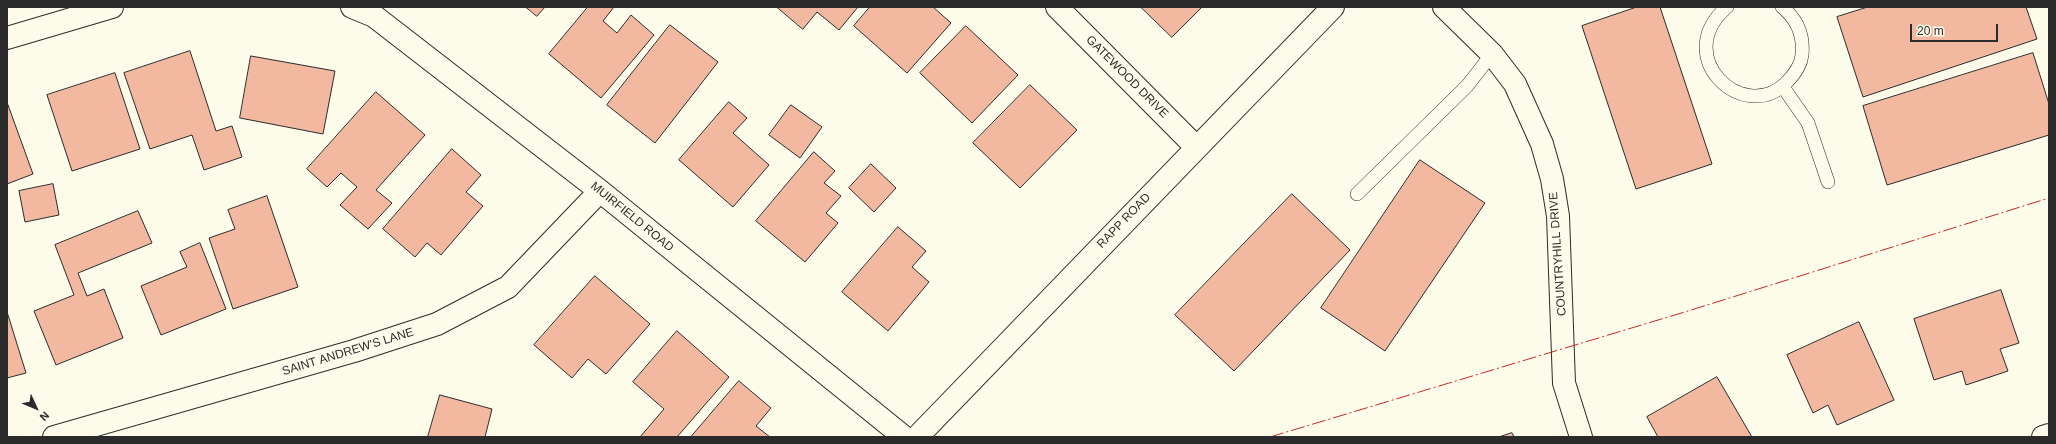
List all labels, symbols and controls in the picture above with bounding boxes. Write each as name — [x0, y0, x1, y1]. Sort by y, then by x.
scale bar — [1912, 16, 2000, 42]
text: 20 m — [1917, 24, 1944, 38]
street label: GATEWOOD DRIVE — [1083, 33, 1171, 121]
street label: MUIRFIELD ROAD — [588, 179, 676, 255]
street label: RAPP ROAD — [1094, 191, 1154, 251]
street label: COUNTRYHILL DRIVE — [1546, 191, 1570, 317]
street label: SAINT ANDREW'S LANE — [280, 325, 416, 379]
north arrow — [16, 388, 56, 428]
text: N — [38, 409, 52, 423]

